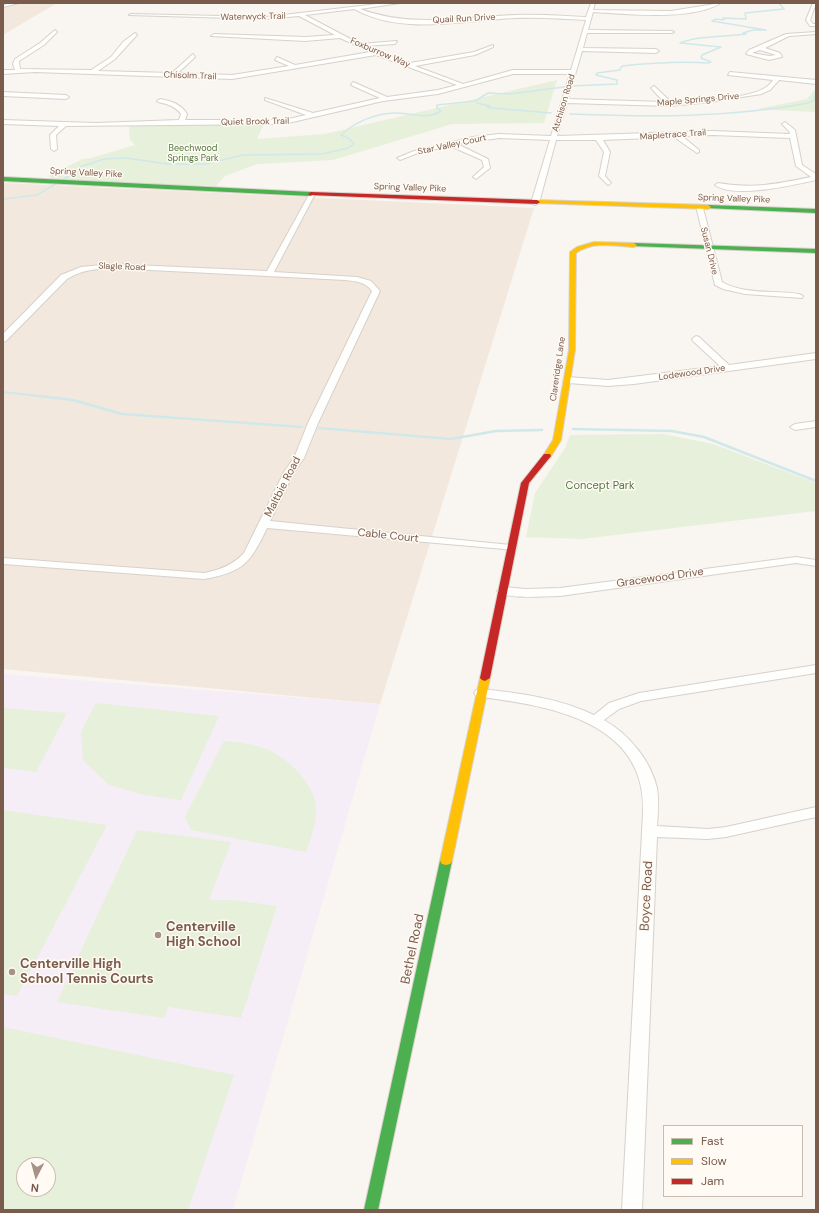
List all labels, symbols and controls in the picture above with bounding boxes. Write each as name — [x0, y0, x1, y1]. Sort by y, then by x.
street label: Waterwyck Trail — [220, 11, 286, 23]
street label: Quail Run Drive — [432, 12, 496, 26]
street label: Foxburrow Way — [348, 36, 412, 70]
street label: Chisolm Trail — [163, 70, 217, 82]
street label: Atchison Road — [550, 73, 578, 133]
street label: Maple Springs Drive — [657, 91, 739, 109]
street label: Quiet Brook Trail — [221, 116, 289, 128]
street label: Mapletrace Trail — [640, 127, 706, 143]
street label: Star Valley Court — [417, 132, 487, 158]
park label: Beechwood Springs Park — [167, 144, 219, 165]
street label: Spring Valley Pike — [50, 166, 122, 180]
street label: Spring Valley Pike — [374, 181, 446, 195]
street label: Spring Valley Pike — [698, 192, 770, 206]
street label: Susan Drive — [698, 226, 720, 276]
street label: Slagle Road — [98, 261, 146, 273]
street label: Clareridge Lane — [548, 336, 568, 402]
street label: Lodewood Drive — [658, 363, 726, 383]
street label: Maltbie Road — [262, 454, 304, 520]
park label: Concept Park — [566, 479, 634, 493]
street label: Cable Court — [357, 526, 419, 546]
street label: Gracewood Drive — [616, 565, 704, 591]
street label: Boyce Road — [637, 861, 657, 931]
street label: Bethel Road — [398, 912, 428, 986]
place label: Centerville High School — [166, 920, 241, 951]
marker: Centerville High School — [153, 930, 163, 940]
place label: Centerville High School Tennis Courts — [20, 957, 154, 988]
marker: Centerville High School Tennis Courts — [7, 967, 17, 977]
legend — [663, 1125, 803, 1197]
text: Fast — [701, 1133, 724, 1149]
text: Slow — [701, 1153, 727, 1169]
north arrow — [16, 1157, 56, 1197]
text: Jam — [701, 1173, 724, 1189]
text: N — [30, 1181, 40, 1195]

